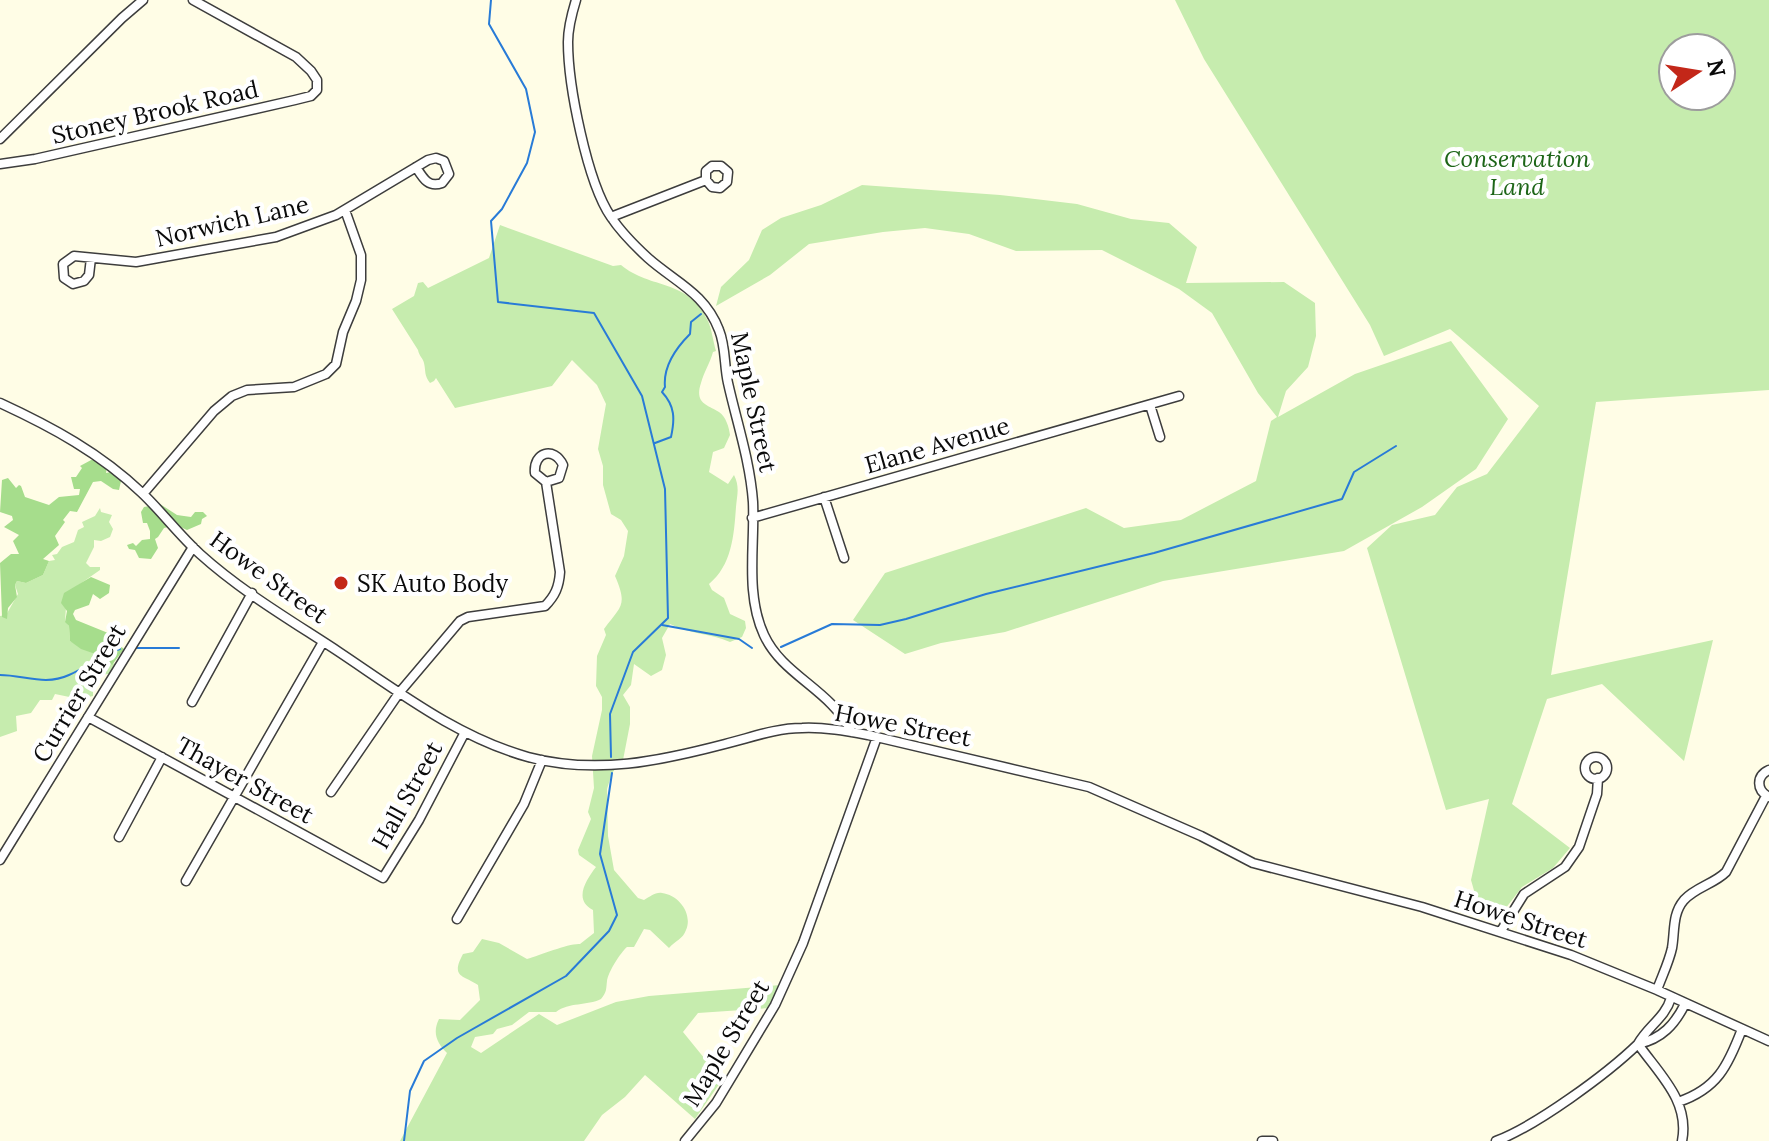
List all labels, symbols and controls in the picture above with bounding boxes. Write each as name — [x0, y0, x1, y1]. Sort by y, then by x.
north arrow — [1657, 32, 1737, 112]
text: N — [1701, 57, 1732, 79]
street label: Stoney Brook Road — [49, 73, 261, 151]
park label: Conservation Land — [1444, 143, 1590, 202]
street label: Norwich Lane — [152, 188, 312, 254]
street label: Maple Street — [724, 329, 784, 476]
street label: Elane Avenue — [861, 410, 1013, 480]
street label: Howe Street — [204, 524, 335, 631]
place label: SK Auto Body — [357, 568, 508, 599]
marker: SK Auto Body — [332, 574, 350, 592]
street label: Currier Street — [25, 617, 133, 768]
street label: Howe Street — [832, 697, 975, 754]
street label: Thayer Street — [171, 730, 320, 831]
street label: Hall Street — [365, 735, 450, 854]
street label: Howe Street — [1450, 883, 1592, 955]
street label: Maple Street — [676, 973, 776, 1112]

